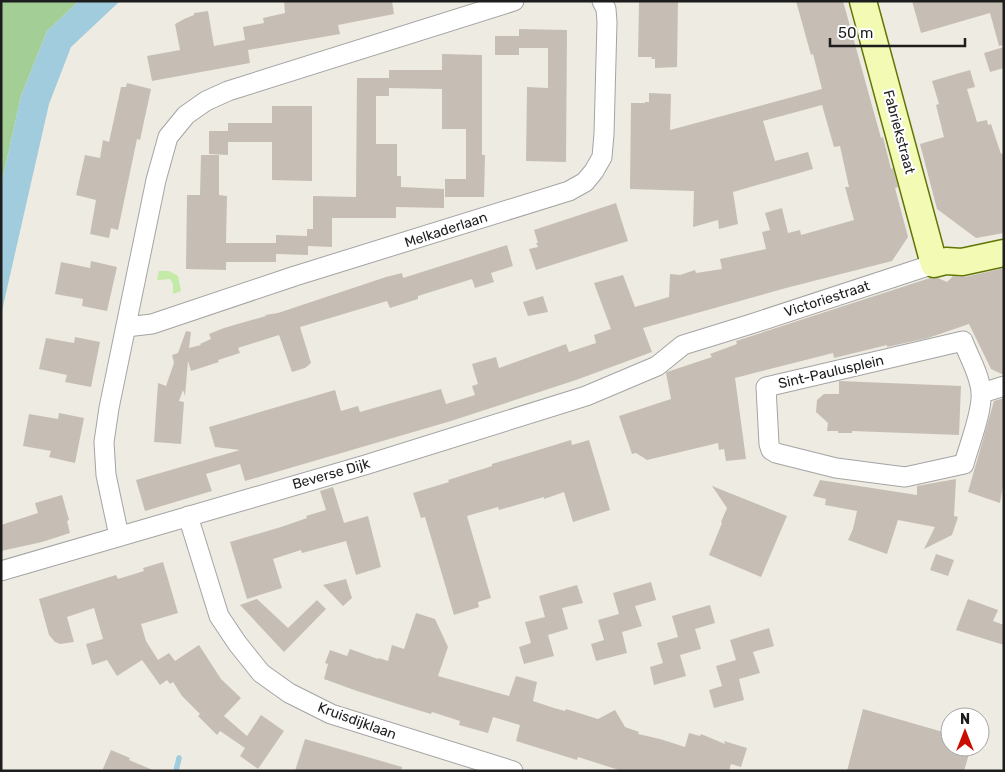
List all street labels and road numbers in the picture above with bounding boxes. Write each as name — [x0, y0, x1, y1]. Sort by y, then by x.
street label: Fabriekstraat — [880, 88, 918, 176]
street label: Melkaderlaan — [402, 209, 490, 251]
street label: Victoriestraat — [782, 277, 872, 321]
street label: Sint-Paulusplein — [777, 352, 885, 392]
street label: Beverse Dijk — [290, 455, 372, 493]
street label: Kruisdijklaan — [315, 699, 399, 743]

